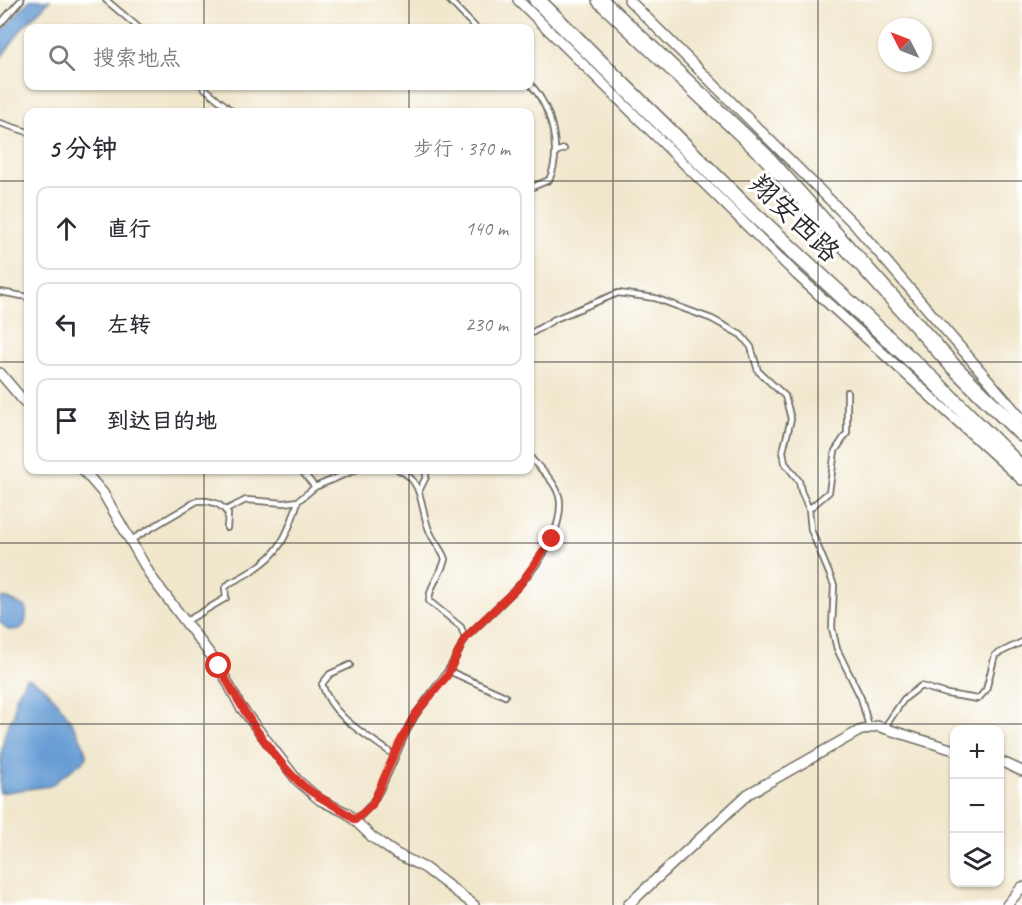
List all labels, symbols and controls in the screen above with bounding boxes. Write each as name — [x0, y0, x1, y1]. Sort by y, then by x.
north arrow — [878, 18, 932, 72]
search box — [24, 24, 534, 90]
icon: search — [45, 41, 78, 74]
text: 搜索地点 — [93, 44, 181, 72]
text: 5 分钟 — [48, 132, 118, 165]
text: 步行 · 370 m — [414, 136, 510, 161]
street label: 翔安西路 — [743, 167, 847, 269]
icon: ahead — [50, 212, 83, 245]
text: 直行 — [107, 215, 151, 243]
text: 140 m — [465, 216, 508, 241]
icon: left — [50, 308, 83, 341]
text: 左转 — [107, 311, 151, 339]
text: 230 m — [465, 312, 508, 337]
icon: arrive — [50, 404, 83, 437]
text: 到达目的地 — [107, 407, 217, 435]
route end — [538, 525, 564, 551]
route start — [205, 652, 231, 678]
map controls — [950, 725, 1004, 887]
button: + — [950, 725, 1004, 779]
button: − — [950, 779, 1004, 833]
button: layers — [950, 833, 1004, 887]

